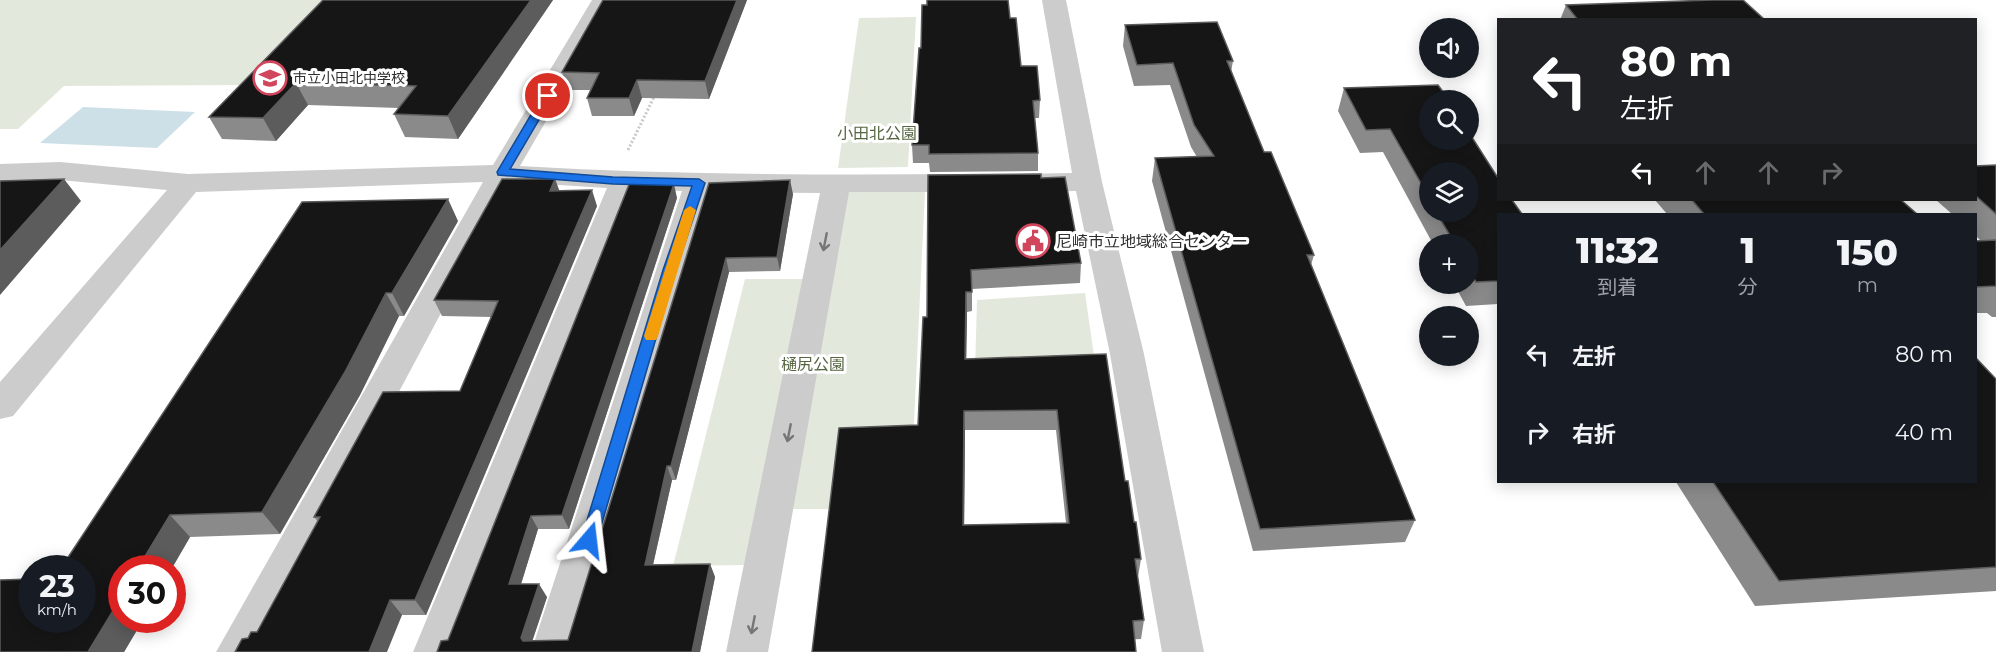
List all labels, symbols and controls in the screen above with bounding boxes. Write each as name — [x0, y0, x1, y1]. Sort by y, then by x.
map controls — [1419, 18, 1479, 366]
button: sound — [1419, 18, 1479, 78]
text: 80 m — [1620, 35, 1732, 87]
icon: left — [1521, 42, 1599, 120]
school or university icon: 市立小田北中学校 — [252, 60, 288, 96]
place label: 市立小田北中学校 — [293, 69, 405, 87]
pin — [522, 70, 573, 121]
icon: arrive — [531, 79, 564, 112]
button: search — [1419, 90, 1479, 150]
text: 左折 — [1620, 92, 1674, 125]
park label: 小田北公園 — [837, 124, 917, 143]
icon: left — [1626, 156, 1659, 189]
icon: ahead — [1689, 156, 1722, 189]
icon: ahead — [1752, 156, 1785, 189]
icon: right — [1815, 156, 1848, 189]
button: layers — [1419, 162, 1479, 222]
public building icon: 尼崎市立地域総合センター — [1015, 223, 1051, 259]
text: 11:32 — [1576, 228, 1659, 272]
text: 1 — [1740, 228, 1755, 272]
text: 150 — [1837, 230, 1898, 274]
one-way arrow — [819, 231, 830, 251]
place label: 尼崎市立地域総合センター — [1056, 232, 1248, 251]
button: + — [1419, 234, 1479, 294]
text: m — [1857, 273, 1878, 297]
text: 到着 — [1597, 275, 1637, 299]
text: 分 — [1738, 275, 1758, 299]
button: − — [1419, 306, 1479, 366]
icon: left — [1521, 338, 1554, 371]
text: 80 m — [1895, 341, 1953, 368]
text: 左折 — [1572, 343, 1616, 370]
park label: 樋尻公園 — [781, 355, 845, 374]
icon: right — [1521, 416, 1554, 449]
text: 40 m — [1895, 419, 1953, 446]
text: 右折 — [1572, 421, 1616, 448]
one-way arrow — [783, 423, 794, 443]
position arrow — [557, 508, 621, 572]
speed limit sign: 30 — [108, 555, 186, 633]
text: 23 — [39, 568, 75, 605]
text: km/h — [37, 600, 77, 619]
one-way arrow — [747, 615, 758, 634]

